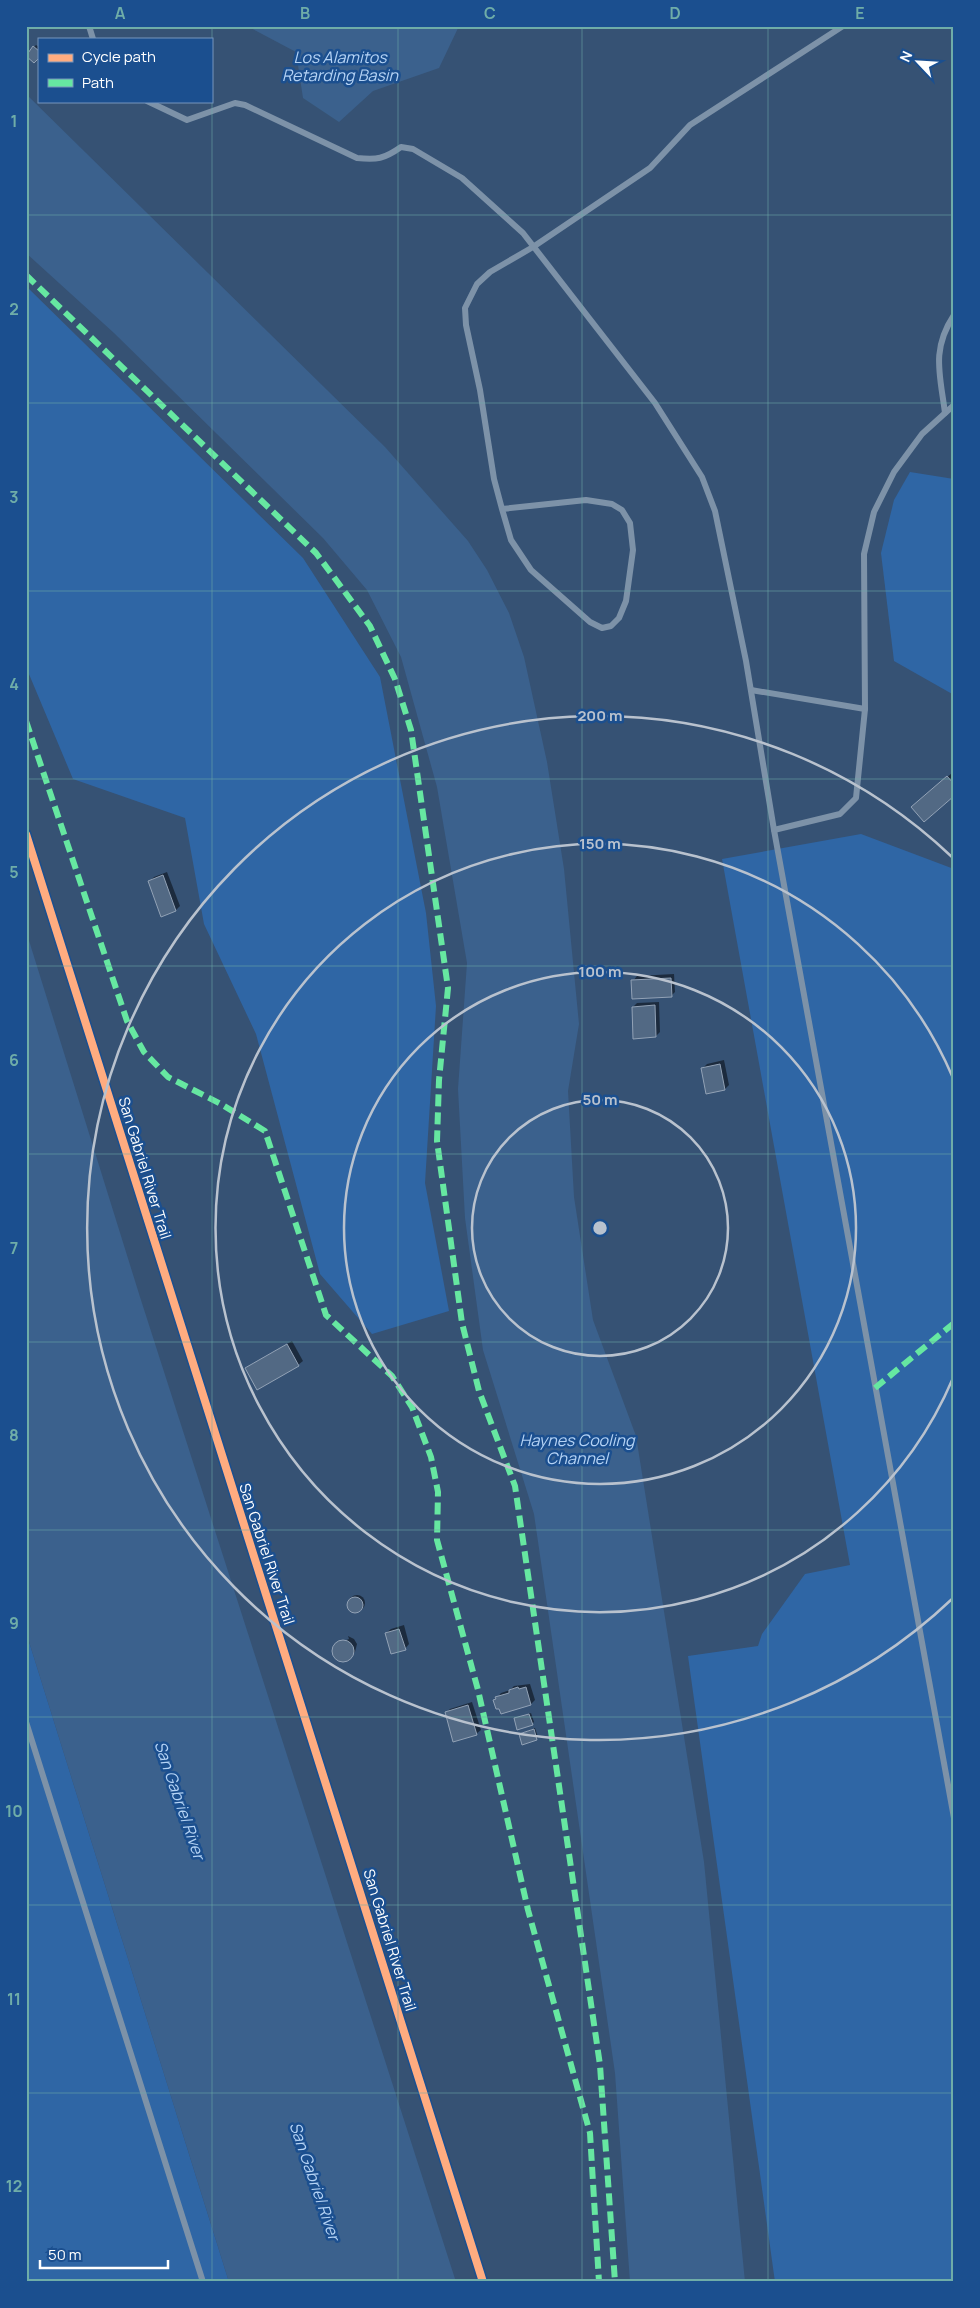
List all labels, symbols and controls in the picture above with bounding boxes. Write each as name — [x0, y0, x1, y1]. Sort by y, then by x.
text: A — [115, 2, 126, 24]
text: B — [300, 2, 310, 24]
text: C — [484, 2, 496, 24]
text: D — [669, 2, 681, 24]
text: E — [855, 2, 865, 24]
legend — [38, 38, 212, 102]
north arrow — [892, 38, 942, 88]
text: Cycle path — [82, 46, 156, 67]
water label: Los Alamitos Retarding Basin — [282, 46, 399, 86]
text: N — [895, 48, 917, 65]
text: Path — [82, 72, 114, 93]
text: 1 — [10, 110, 18, 132]
text: 2 — [9, 298, 19, 320]
text: 3 — [9, 486, 19, 508]
text: 4 — [9, 673, 19, 695]
text: 200 m — [577, 705, 623, 726]
text: 150 m — [579, 833, 621, 854]
text: 5 — [9, 861, 19, 883]
text: 100 m — [579, 961, 621, 982]
text: 6 — [9, 1049, 19, 1071]
text: 50 m — [582, 1089, 618, 1110]
street label: San Gabriel River Trail — [113, 1094, 177, 1242]
centre of rings — [591, 1219, 609, 1237]
text: 7 — [10, 1237, 18, 1259]
text: 8 — [9, 1424, 19, 1446]
water label: Haynes Cooling Channel — [519, 1429, 636, 1469]
street label: San Gabriel River Trail — [234, 1481, 300, 1627]
text: 9 — [9, 1612, 19, 1634]
water label: San Gabriel River — [149, 1738, 211, 1864]
text: 10 — [5, 1800, 23, 1822]
street label: San Gabriel River Trail — [358, 1866, 422, 2014]
text: 11 — [7, 1988, 21, 2010]
water label: San Gabriel River — [284, 2119, 346, 2245]
text: 12 — [6, 2175, 22, 2197]
scale bar — [40, 2238, 168, 2270]
text: 50 m — [48, 2244, 82, 2265]

